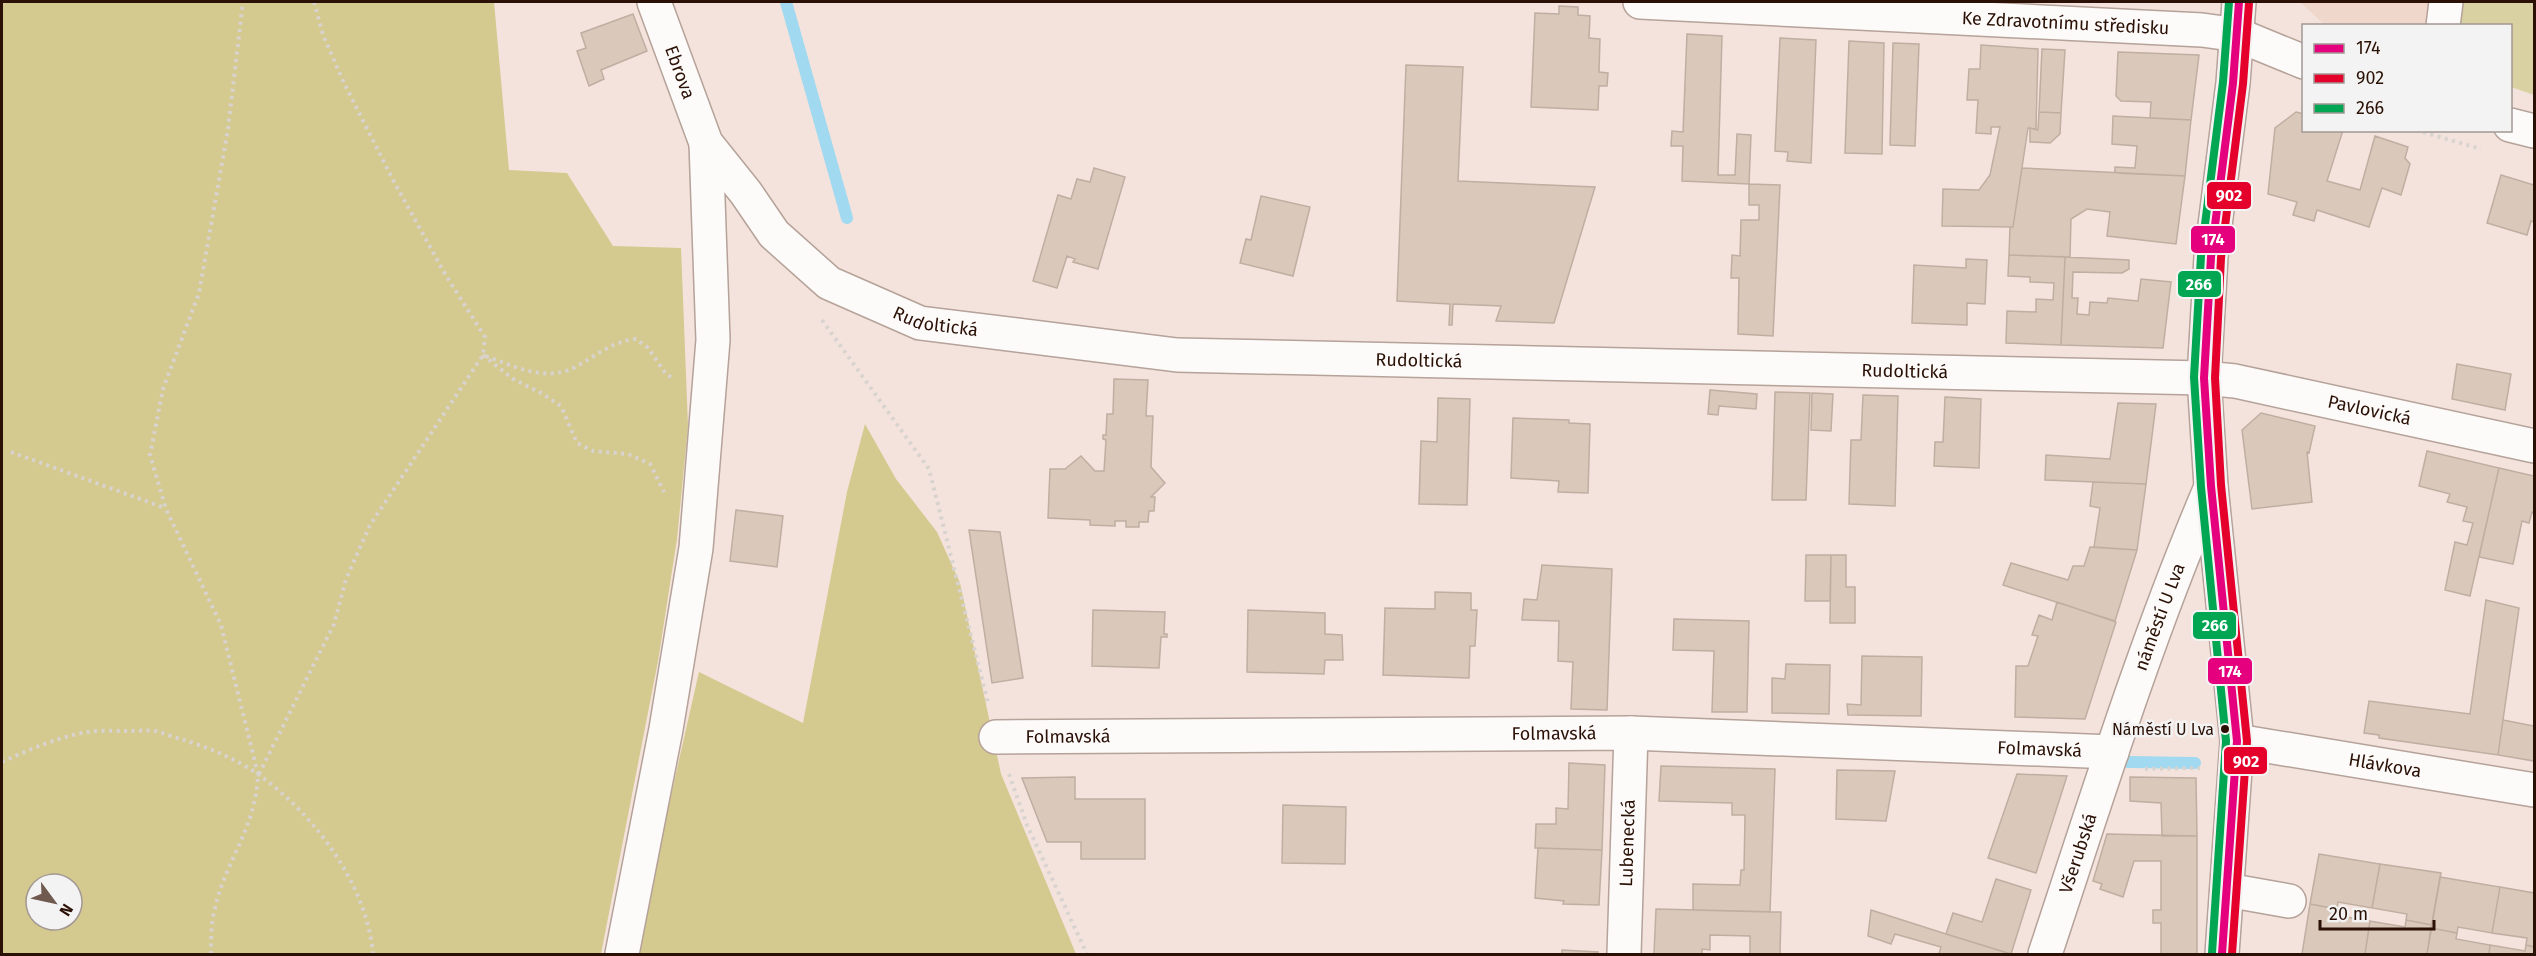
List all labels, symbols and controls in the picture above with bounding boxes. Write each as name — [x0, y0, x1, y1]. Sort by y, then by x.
street label: Ke Zdravotnímu středisku — [1961, 7, 2170, 39]
legend — [2302, 24, 2512, 132]
text: 174 — [2356, 37, 2381, 59]
street label: Ebrova — [660, 42, 700, 102]
text: 902 — [2356, 67, 2384, 89]
text: 266 — [2356, 97, 2384, 119]
line badge: 902 — [2206, 181, 2252, 210]
text: 902 — [2216, 186, 2242, 205]
line badge: 174 — [2190, 225, 2236, 254]
text: 174 — [2201, 230, 2225, 249]
line badge: 266 — [2177, 270, 2222, 298]
text: 266 — [2186, 275, 2212, 294]
street label: Rudoltická — [890, 301, 979, 341]
street label: Rudoltická — [1375, 348, 1463, 372]
street label: Rudoltická — [1861, 359, 1948, 383]
street label: Pavlovická — [2326, 390, 2413, 430]
street label: náměstí U Lva — [2130, 560, 2190, 674]
line badge: 266 — [2192, 611, 2237, 640]
text: 266 — [2202, 616, 2228, 635]
line badge: 174 — [2207, 657, 2253, 685]
text: 174 — [2218, 662, 2242, 681]
place label: Náměstí U Lva — [2112, 720, 2214, 739]
street label: Folmavská — [1511, 722, 1596, 745]
marker: Náměstí U Lva — [2219, 723, 2231, 735]
street label: Folmavská — [1025, 725, 1111, 748]
street label: Folmavská — [1997, 736, 2083, 762]
line badge: 902 — [2223, 746, 2268, 775]
street label: Hlávkova — [2347, 749, 2423, 782]
text: 902 — [2233, 752, 2259, 771]
street label: Lubenecká — [1615, 799, 1640, 887]
street label: Všerubská — [2055, 810, 2102, 896]
north arrow — [24, 872, 84, 932]
scale bar — [2320, 893, 2434, 931]
text: N — [55, 900, 77, 920]
text: 20 m — [2329, 903, 2368, 925]

